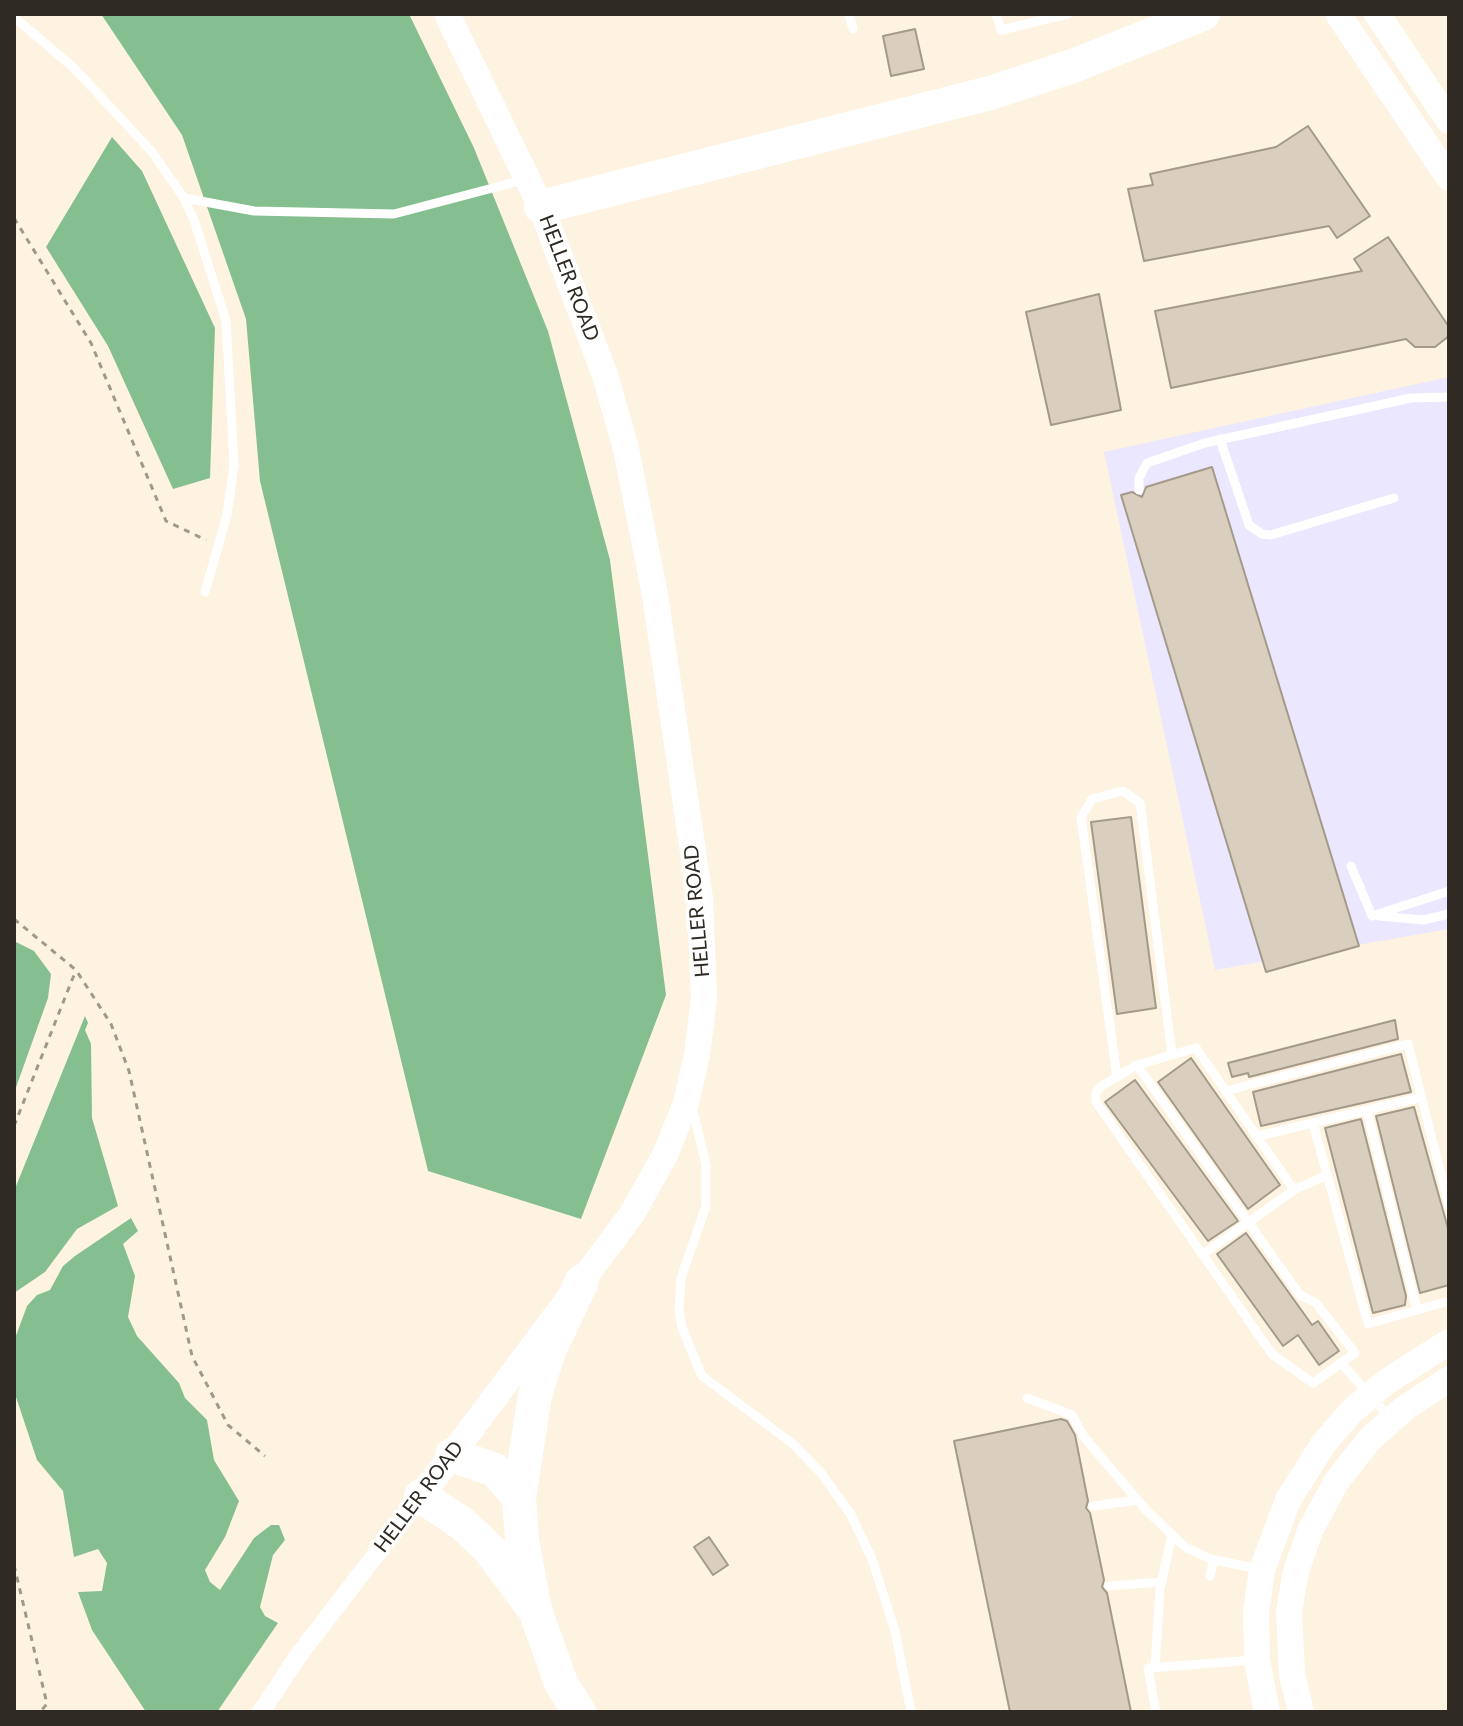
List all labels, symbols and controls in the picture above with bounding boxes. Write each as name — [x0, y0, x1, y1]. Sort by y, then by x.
street label: HELLER ROAD — [534, 211, 604, 345]
street label: HELLER ROAD — [679, 844, 715, 978]
street label: HELLER ROAD — [369, 1437, 469, 1557]

